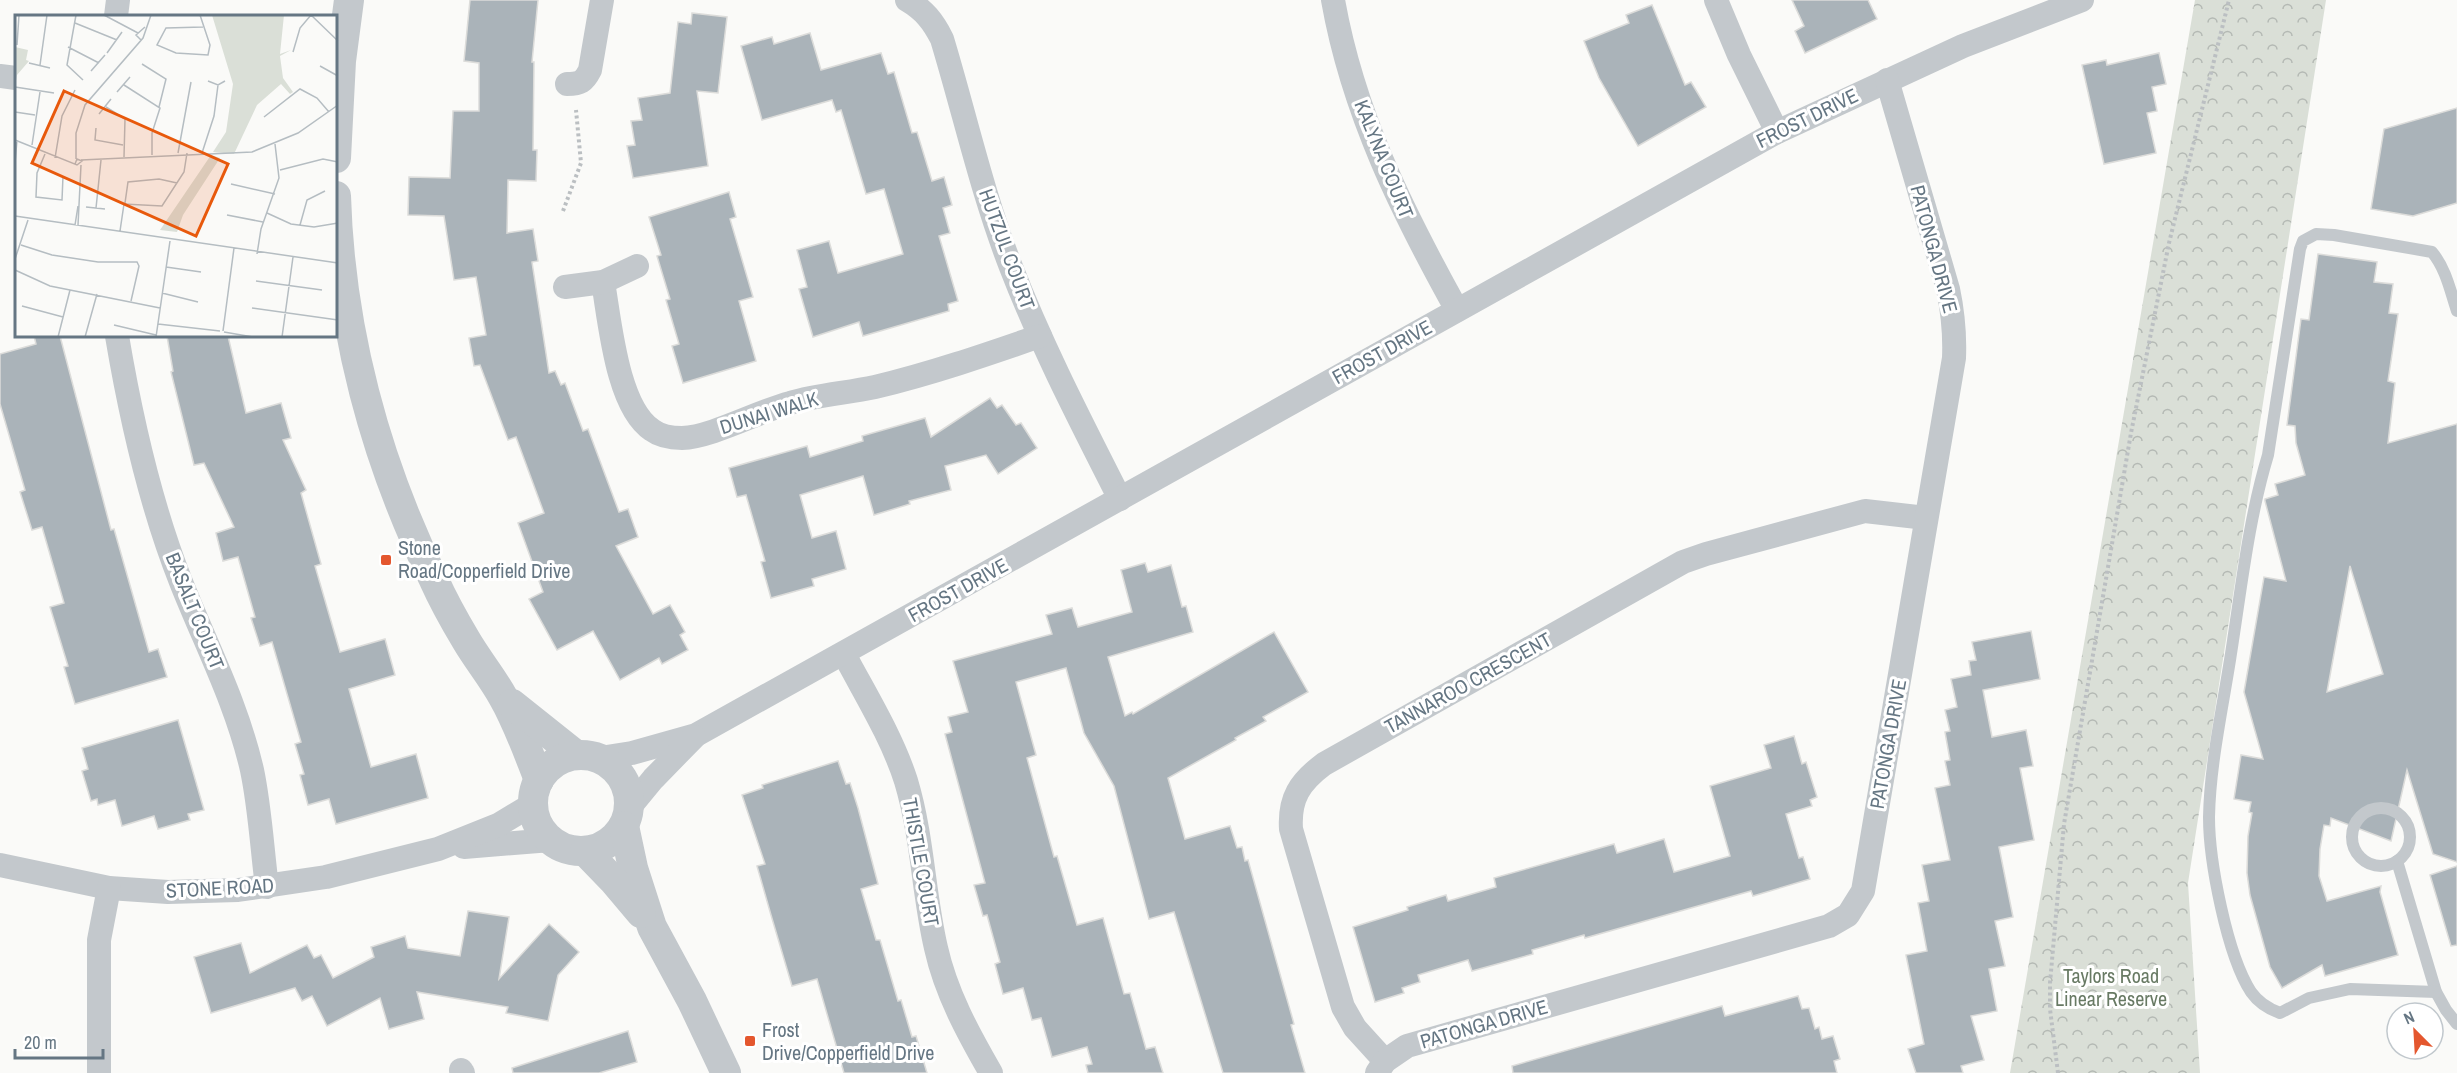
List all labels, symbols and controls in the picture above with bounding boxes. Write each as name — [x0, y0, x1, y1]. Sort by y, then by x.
inset map — [15, 15, 338, 338]
street label: FROST DRIVE — [1751, 81, 1862, 154]
street label: KALYNA COURT — [1348, 96, 1420, 222]
street label: PATONGA DRIVE — [1904, 182, 1965, 316]
street label: HUTZUL COURT — [973, 185, 1042, 313]
street label: FROST DRIVE — [1327, 313, 1436, 390]
street label: DUNAI WALK — [716, 385, 821, 440]
place label: Stone Road/Copperfield Drive — [398, 534, 570, 584]
street label: BASALT COURT — [160, 548, 231, 673]
street label: FROST DRIVE — [903, 551, 1012, 628]
marker: Stone Road/Copperfield Drive — [379, 553, 393, 567]
street label: TANNAROO CRESCENT — [1380, 626, 1556, 740]
street label: PATONGA DRIVE — [1863, 677, 1912, 811]
street label: THISTLE COURT — [897, 796, 946, 928]
street label: STONE ROAD — [165, 871, 275, 904]
park label: Taylors Road Linear Reserve — [2055, 962, 2167, 1012]
street label: PATONGA DRIVE — [1417, 992, 1551, 1055]
north arrow — [2385, 1001, 2445, 1061]
text: N — [2400, 1005, 2418, 1029]
place label: Frost Drive/Copperfield Drive — [762, 1016, 934, 1066]
scale bar — [15, 1022, 104, 1060]
text: 20 m — [24, 1030, 57, 1055]
marker: Frost Drive/Copperfield Drive — [743, 1034, 757, 1048]

